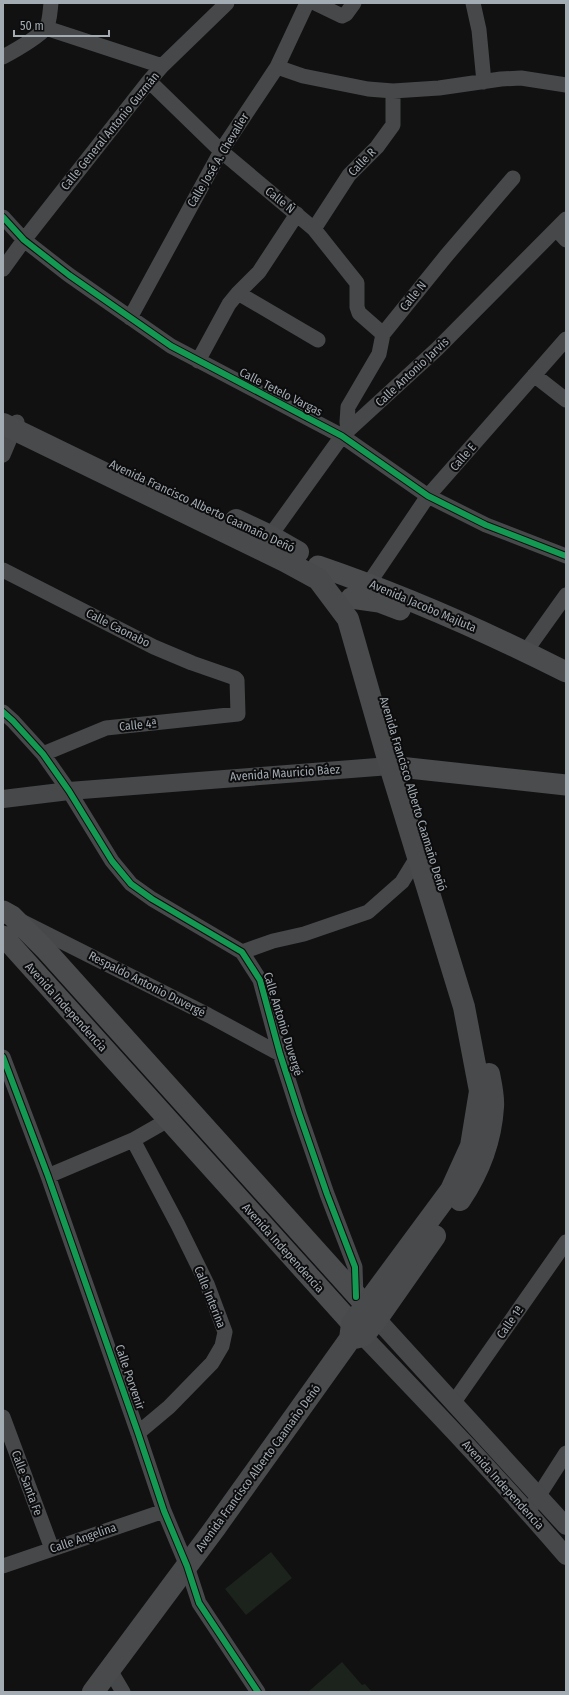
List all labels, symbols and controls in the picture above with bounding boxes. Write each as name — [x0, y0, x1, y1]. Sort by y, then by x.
scale bar — [14, 12, 109, 38]
text: 50 m — [20, 19, 44, 33]
street label: Calle General Antonio Guzmán — [58, 69, 162, 193]
street label: Calle José A. Chevalier — [184, 110, 252, 210]
street label: Calle R — [345, 145, 379, 179]
street label: Calle Ñ — [262, 183, 298, 216]
street label: Calle N — [397, 278, 429, 314]
street label: Calle Antonio Jarvis — [373, 335, 451, 409]
street label: Calle Tetelo Vargas — [237, 365, 325, 419]
street label: Calle E — [447, 440, 479, 474]
street label: Avenida Francisco Alberto Caamaño Deñó — [107, 457, 297, 555]
street label: Avenida Jacobo Majluta — [368, 577, 478, 635]
street label: Calle Caonabo — [84, 606, 152, 650]
street label: Avenida Francisco Alberto Caamaño Deñó — [377, 695, 449, 893]
street label: Calle 4ª — [118, 716, 158, 734]
street label: Avenida Mauricio Báez — [230, 762, 341, 784]
street label: Respaldo Antonio Duvergé — [86, 948, 208, 1020]
street label: Avenida Independencia — [22, 960, 110, 1055]
street label: Calle Antonio Duvergé — [261, 970, 305, 1078]
street label: Avenida Independencia — [239, 1201, 327, 1296]
street label: Calle Interina — [191, 1264, 229, 1330]
street label: Calle 1ª — [494, 1303, 526, 1341]
street label: Calle Porvenir — [112, 1343, 148, 1412]
street label: Avenida Francisco Alberto Caamaño Deñó — [193, 1382, 323, 1554]
street label: Avenida Independencia — [459, 1438, 547, 1533]
street label: Calle Santa Fe — [9, 1449, 45, 1518]
street label: Calle Angelina — [48, 1520, 118, 1556]

